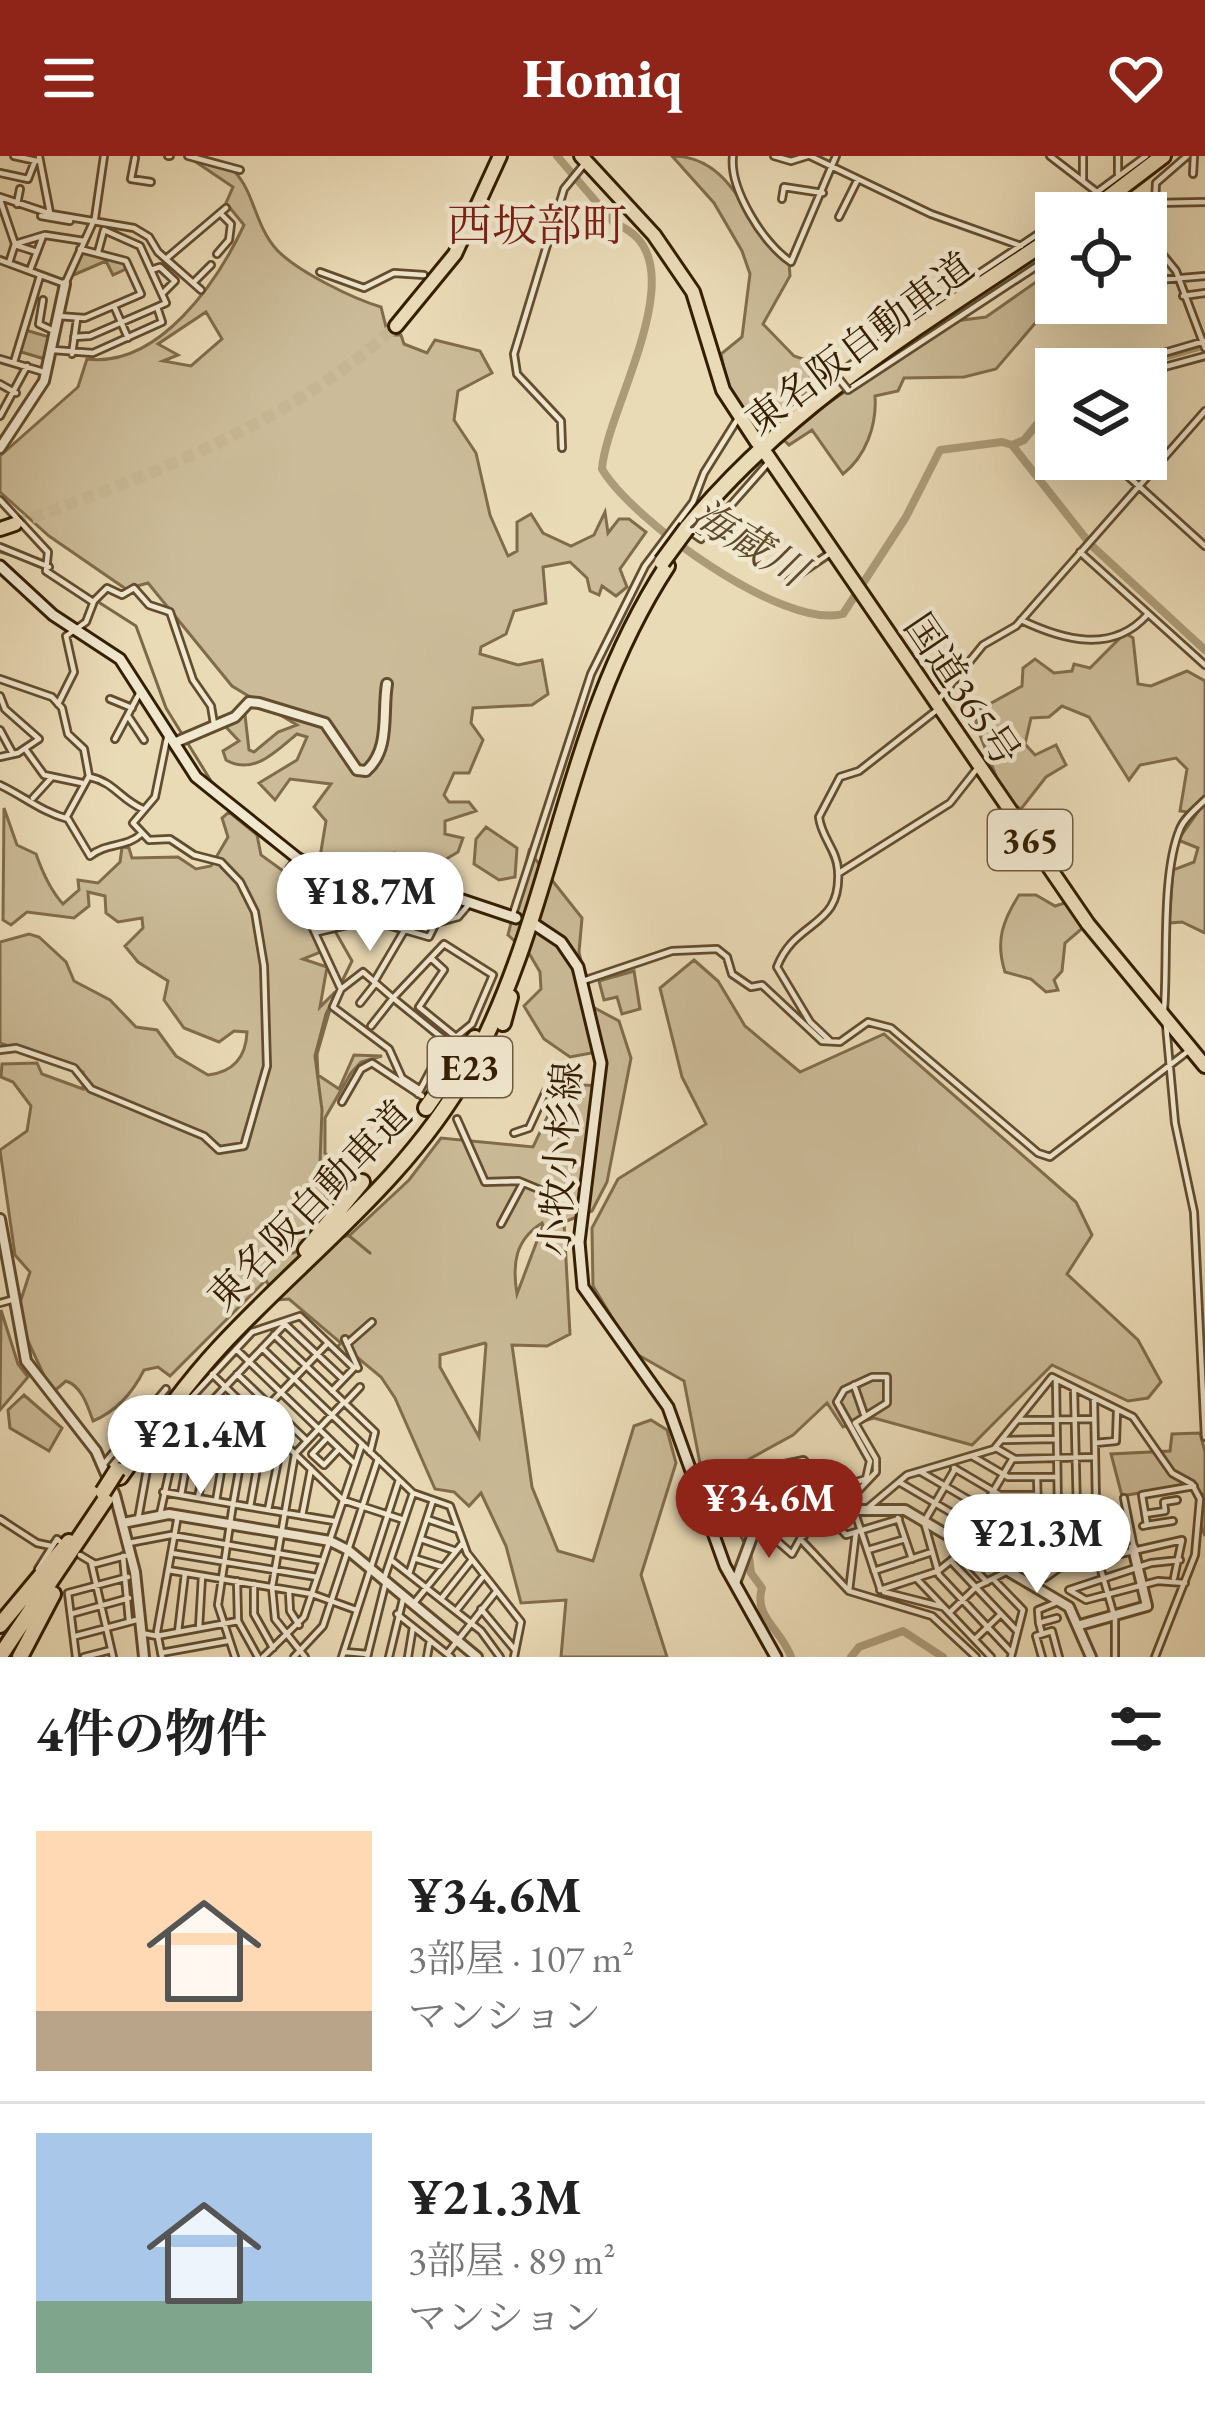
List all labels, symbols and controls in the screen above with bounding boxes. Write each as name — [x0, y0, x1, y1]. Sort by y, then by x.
text: Homiq — [523, 43, 682, 113]
icon: menu — [36, 45, 102, 111]
icon: heart — [1103, 45, 1169, 111]
map controls — [1035, 192, 1167, 480]
button: locate — [1035, 192, 1167, 324]
district label: 西坂部町 — [447, 196, 627, 254]
street label: 東名阪自動車道 — [735, 241, 984, 446]
button: layers — [1035, 348, 1167, 480]
water label: 海蔵川 — [681, 486, 820, 601]
street label: 国道365号 — [893, 603, 1032, 775]
road number: 365 — [988, 810, 1072, 870]
pin: ¥18.7M — [272, 852, 468, 954]
text: ¥18.7M — [304, 865, 436, 916]
road number: E23 — [428, 1037, 512, 1097]
street label: 小牧小杉線 — [528, 1060, 593, 1258]
street label: 東名阪自動車道 — [196, 1089, 423, 1321]
pin: ¥21.4M — [103, 1395, 299, 1497]
text: ¥21.4M — [135, 1408, 267, 1459]
pin: ¥34.6M — [671, 1459, 867, 1561]
text: ¥34.6M — [703, 1472, 835, 1523]
pin: ¥21.3M — [939, 1494, 1135, 1596]
text: ¥21.3M — [971, 1507, 1103, 1558]
icon: filters — [1103, 1696, 1169, 1762]
text: 4件の物件 — [36, 1700, 267, 1766]
text: ¥34.6M — [408, 1861, 582, 1927]
icon: home — [132, 1879, 276, 2023]
text: 3部屋 · 107 m² — [408, 1933, 634, 1984]
text: マンション — [408, 1990, 601, 2041]
text: ¥21.3M — [408, 2163, 582, 2229]
icon: home — [132, 2181, 276, 2325]
text: 3部屋 · 89 m² — [408, 2235, 615, 2286]
text: マンション — [408, 2292, 601, 2343]

